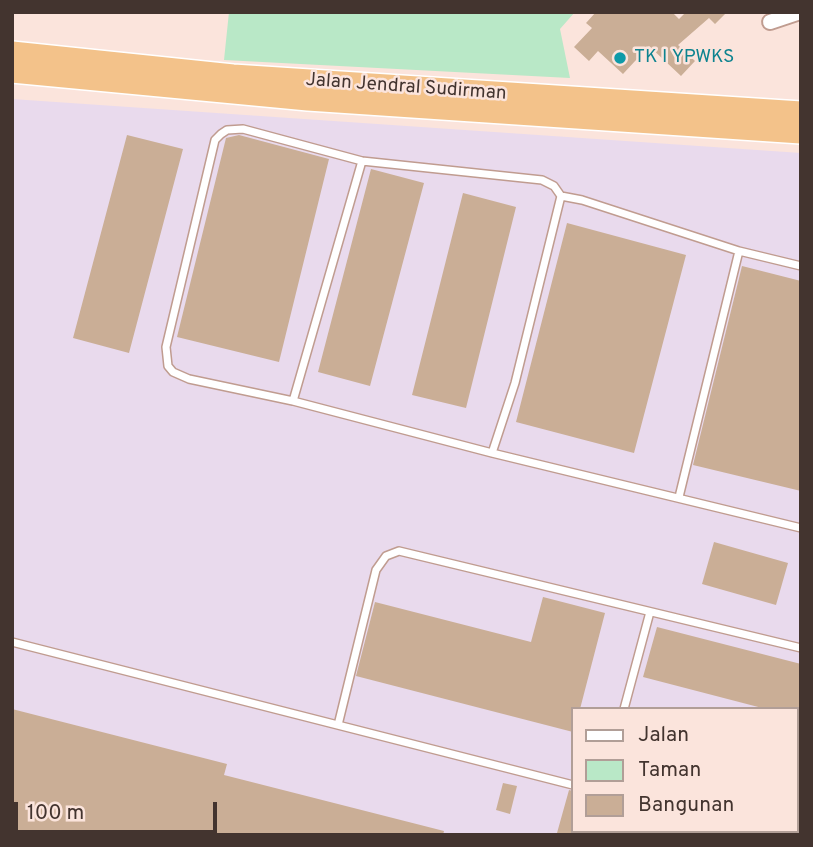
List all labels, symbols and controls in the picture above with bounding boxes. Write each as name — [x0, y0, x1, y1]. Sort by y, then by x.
place label: TK I YPWKS — [634, 47, 734, 69]
marker: TK I YPWKS — [612, 50, 628, 66]
street label: Jalan Jendral Sudirman — [305, 70, 507, 106]
legend — [572, 707, 799, 833]
text: Jalan — [638, 722, 689, 749]
text: Taman — [638, 757, 701, 784]
scale bar — [18, 788, 220, 832]
text: Bangunan — [638, 792, 734, 819]
text: 100 m — [27, 800, 84, 827]

